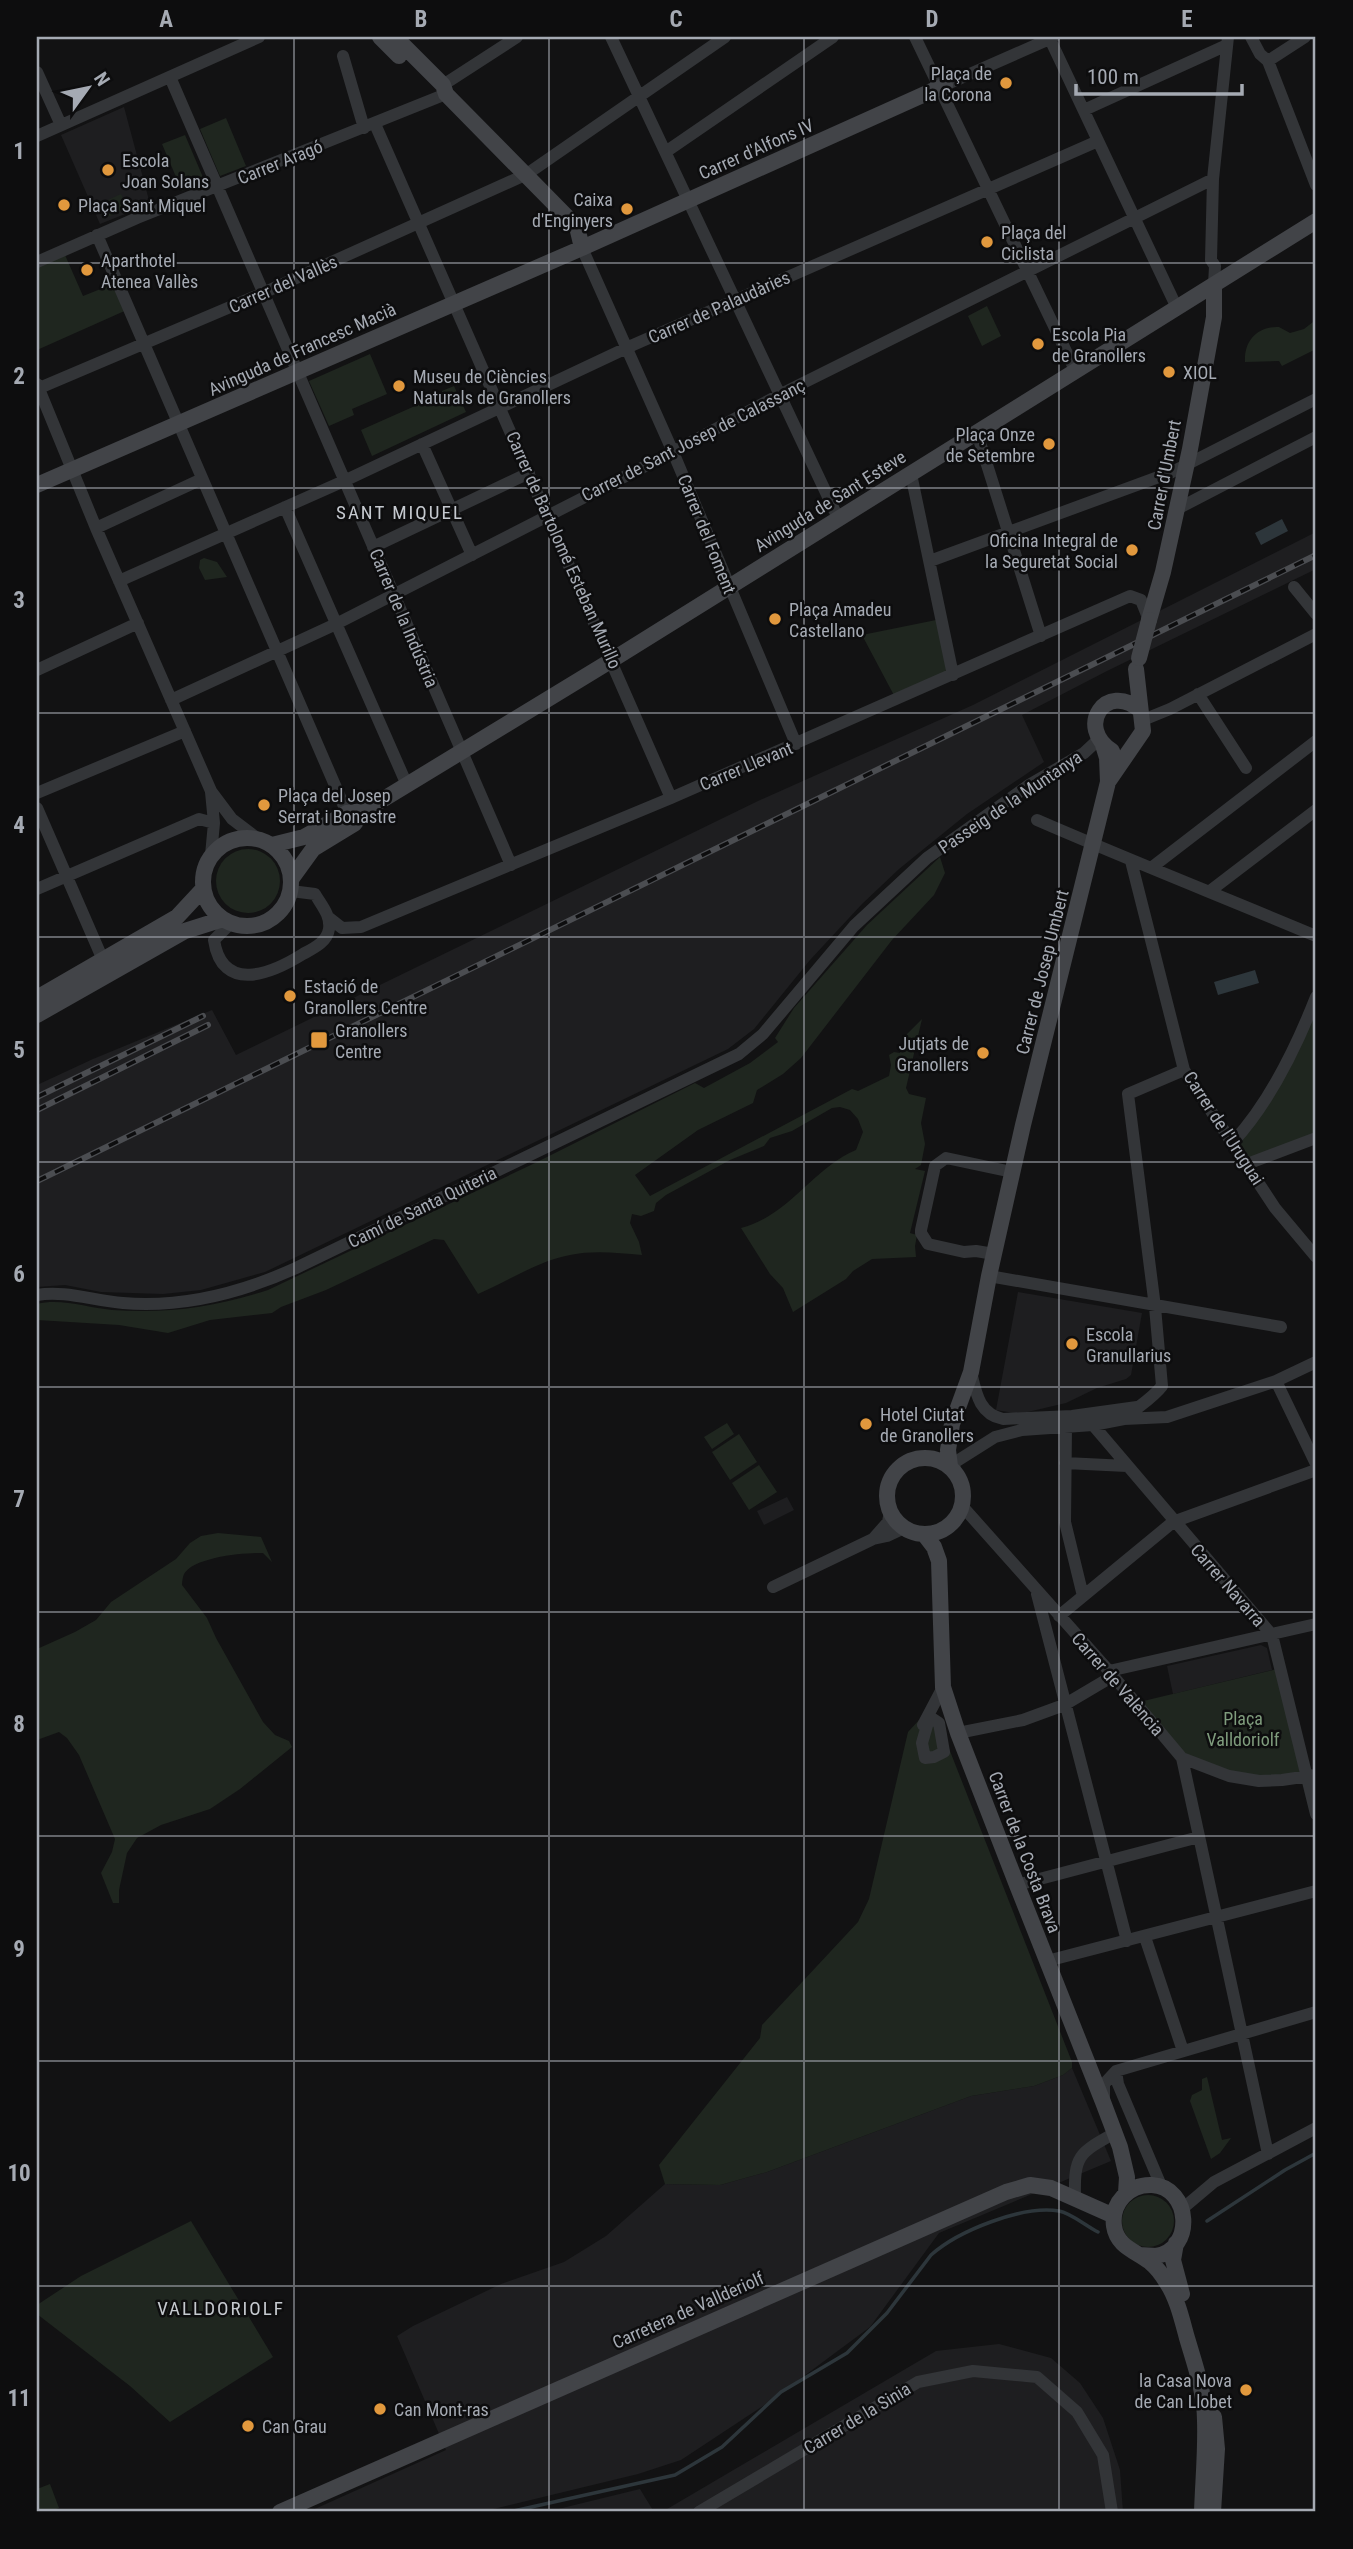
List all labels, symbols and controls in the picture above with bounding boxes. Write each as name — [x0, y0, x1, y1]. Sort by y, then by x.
text: A — [159, 6, 173, 33]
text: B — [415, 6, 427, 33]
text: C — [669, 6, 683, 33]
text: D — [926, 6, 939, 33]
text: E — [1181, 6, 1193, 33]
north arrow — [52, 52, 122, 122]
scale bar — [1076, 52, 1243, 96]
place label: Plaça de la Corona — [924, 63, 992, 105]
text: 100 m — [1087, 65, 1139, 89]
text: N — [89, 68, 115, 90]
marker: Plaça de la Corona — [998, 75, 1014, 91]
street label: Carrer d'Alfons IV — [695, 114, 817, 184]
street label: Carrer Aragó — [234, 135, 326, 189]
text: 1 — [13, 138, 25, 165]
place label: Escola Joan Solans — [122, 150, 209, 192]
marker: Escola Joan Solans — [100, 162, 116, 178]
place label: Caixa d'Enginyers — [532, 189, 613, 231]
place label: Plaça Sant Miquel — [78, 195, 206, 216]
marker: Plaça Sant Miquel — [56, 197, 72, 213]
marker: Caixa d'Enginyers — [619, 201, 635, 217]
place label: Plaça del Ciclista — [1001, 222, 1066, 264]
marker: Plaça del Ciclista — [979, 234, 995, 250]
place label: Aparthotel Atenea Vallès — [101, 250, 198, 292]
street label: Carrer del Vallès — [226, 251, 340, 317]
marker: Aparthotel Atenea Vallès — [79, 262, 95, 278]
street label: Carrer de Palaudàries — [645, 266, 793, 348]
street label: Avinguda de Francesc Macià — [205, 298, 399, 400]
place label: Escola Pia de Granollers — [1052, 324, 1146, 366]
marker: Escola Pia de Granollers — [1030, 336, 1046, 352]
place label: XIOL — [1183, 362, 1217, 383]
text: 2 — [13, 363, 25, 390]
marker: XIOL — [1161, 364, 1177, 380]
place label: Museu de Ciències Naturals de Granollers — [413, 366, 571, 408]
street label: Carrer de Sant Josep de Calassanç — [578, 374, 808, 506]
marker: Museu de Ciències Naturals de Granollers — [391, 378, 407, 394]
street label: Carrer d'Umbert — [1143, 418, 1185, 532]
place label: Plaça Onze de Setembre — [946, 424, 1035, 466]
street label: Carrer de Bartolomé Esteban Murillo — [502, 428, 626, 672]
marker: Plaça Onze de Setembre — [1041, 436, 1057, 452]
street label: Avinguda de Sant Esteve — [751, 446, 909, 556]
street label: Carrer del Foment — [674, 471, 740, 597]
district label: SANT MIQUEL — [336, 501, 464, 524]
place label: Oficina Integral de la Seguretat Social — [985, 530, 1118, 572]
marker: Oficina Integral de la Seguretat Social — [1124, 542, 1140, 558]
street label: Carrer de la Indústria — [365, 545, 443, 691]
text: 3 — [13, 587, 25, 614]
place label: Plaça Amadeu Castellano — [789, 599, 891, 641]
marker: Plaça Amadeu Castellano — [767, 611, 783, 627]
street label: Carrer Llevant — [696, 737, 796, 795]
street label: Passeig de la Muntanya — [934, 746, 1086, 858]
place label: Plaça del Josep Serrat i Bonastre — [278, 785, 396, 827]
marker: Plaça del Josep Serrat i Bonastre — [256, 797, 272, 813]
text: 4 — [13, 812, 25, 839]
street label: Carrer de Josep Umbert — [1011, 888, 1073, 1056]
place label: Estació de Granollers Centre — [304, 976, 427, 1018]
marker: Estació de Granollers Centre — [282, 988, 298, 1004]
place label: Granollers Centre — [335, 1020, 408, 1062]
marker: Granollers Centre — [309, 1030, 329, 1050]
place label: Jutjats de Granollers — [896, 1033, 969, 1075]
text: 5 — [13, 1037, 25, 1064]
marker: Jutjats de Granollers — [975, 1045, 991, 1061]
street label: Carrer de l'Uruguai — [1179, 1067, 1269, 1189]
street label: Camí de Santa Quiteria — [344, 1162, 500, 1252]
text: 6 — [13, 1261, 25, 1288]
place label: Escola Granullarius — [1086, 1324, 1171, 1366]
marker: Escola Granullarius — [1064, 1336, 1080, 1352]
place label: Hotel Ciutat de Granollers — [880, 1404, 974, 1446]
marker: Hotel Ciutat de Granollers — [858, 1416, 874, 1432]
text: 7 — [13, 1486, 25, 1513]
street label: Carrer Navarra — [1186, 1539, 1270, 1631]
street label: Carrer de València — [1067, 1628, 1169, 1740]
park label: Plaça Valldoriolf — [1206, 1708, 1280, 1750]
text: 8 — [13, 1711, 25, 1738]
street label: Carrer de la Costa Brava — [985, 1768, 1065, 1936]
text: 9 — [13, 1936, 25, 1963]
text: 10 — [7, 2160, 31, 2187]
street label: Carretera de Vallderiolf — [609, 2267, 767, 2353]
district label: VALLDORIOLF — [157, 2297, 285, 2320]
place label: la Casa Nova de Can Llobet — [1134, 2370, 1232, 2412]
street label: Carrer de la Sinia — [800, 2378, 914, 2458]
marker: la Casa Nova de Can Llobet — [1238, 2382, 1254, 2398]
text: 11 — [7, 2385, 31, 2412]
place label: Can Mont-ras — [394, 2399, 489, 2420]
marker: Can Mont-ras — [372, 2401, 388, 2417]
place label: Can Grau — [262, 2416, 327, 2437]
marker: Can Grau — [240, 2418, 256, 2434]

